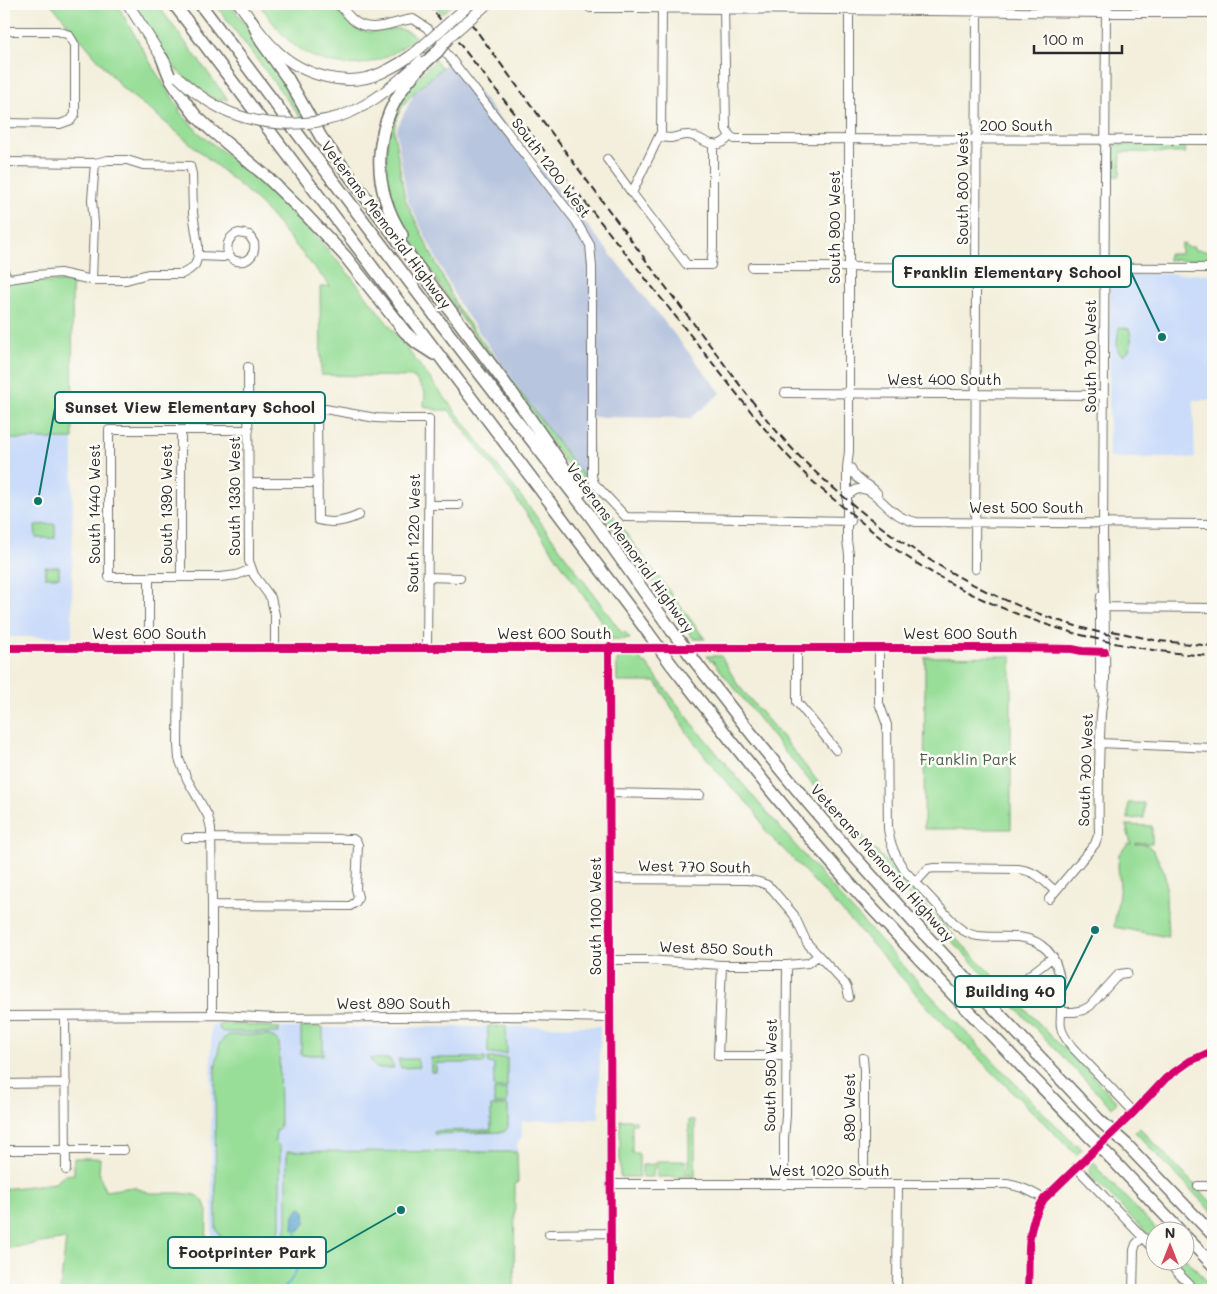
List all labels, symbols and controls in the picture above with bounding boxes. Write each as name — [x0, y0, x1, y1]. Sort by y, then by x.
scale bar — [1034, 22, 1122, 54]
text: 100 m — [1042, 29, 1084, 49]
street label: South 1200 West — [508, 113, 596, 221]
street label: 200 South — [980, 115, 1052, 135]
street label: South 800 West — [952, 131, 972, 245]
street label: Veterans Memorial Highway — [317, 136, 457, 313]
street label: South 900 West — [824, 170, 844, 284]
callout: Franklin Elementary School — [893, 256, 1131, 287]
text: Franklin Elementary School — [903, 261, 1121, 282]
street label: South 700 West — [1080, 299, 1100, 413]
street label: West 400 South — [887, 369, 1001, 389]
callout: Sunset View Elementary School — [55, 392, 325, 423]
text: Sunset View Elementary School — [65, 396, 315, 417]
street label: South 1330 West — [224, 436, 244, 556]
street label: South 1440 West — [84, 444, 104, 564]
street label: South 1390 West — [156, 444, 176, 564]
street label: Veterans Memorial Highway — [562, 458, 699, 637]
street label: South 1220 West — [402, 473, 424, 593]
street label: West 500 South — [969, 497, 1083, 517]
street label: West 600 South — [92, 623, 206, 643]
street label: West 600 South — [497, 623, 611, 643]
street label: West 600 South — [903, 623, 1017, 643]
street label: South 700 West — [1073, 713, 1097, 827]
park label: Franklin Park — [919, 749, 1017, 769]
street label: Veterans Memorial Highway — [807, 779, 959, 945]
street label: West 770 South — [638, 855, 750, 877]
street label: South 1100 West — [585, 857, 605, 975]
street label: West 850 South — [659, 936, 773, 960]
callout: Building 40 — [955, 976, 1065, 1007]
text: Building 40 — [965, 980, 1055, 1001]
street label: West 890 South — [336, 993, 450, 1013]
street label: South 950 West — [759, 1018, 781, 1132]
street label: 890 West — [839, 1073, 859, 1141]
street label: West 1020 South — [769, 1160, 889, 1180]
north arrow — [1144, 1222, 1194, 1272]
text: N — [1165, 1223, 1175, 1242]
callout: Footprinter Park — [168, 1237, 326, 1268]
text: Footprinter Park — [178, 1241, 316, 1262]

